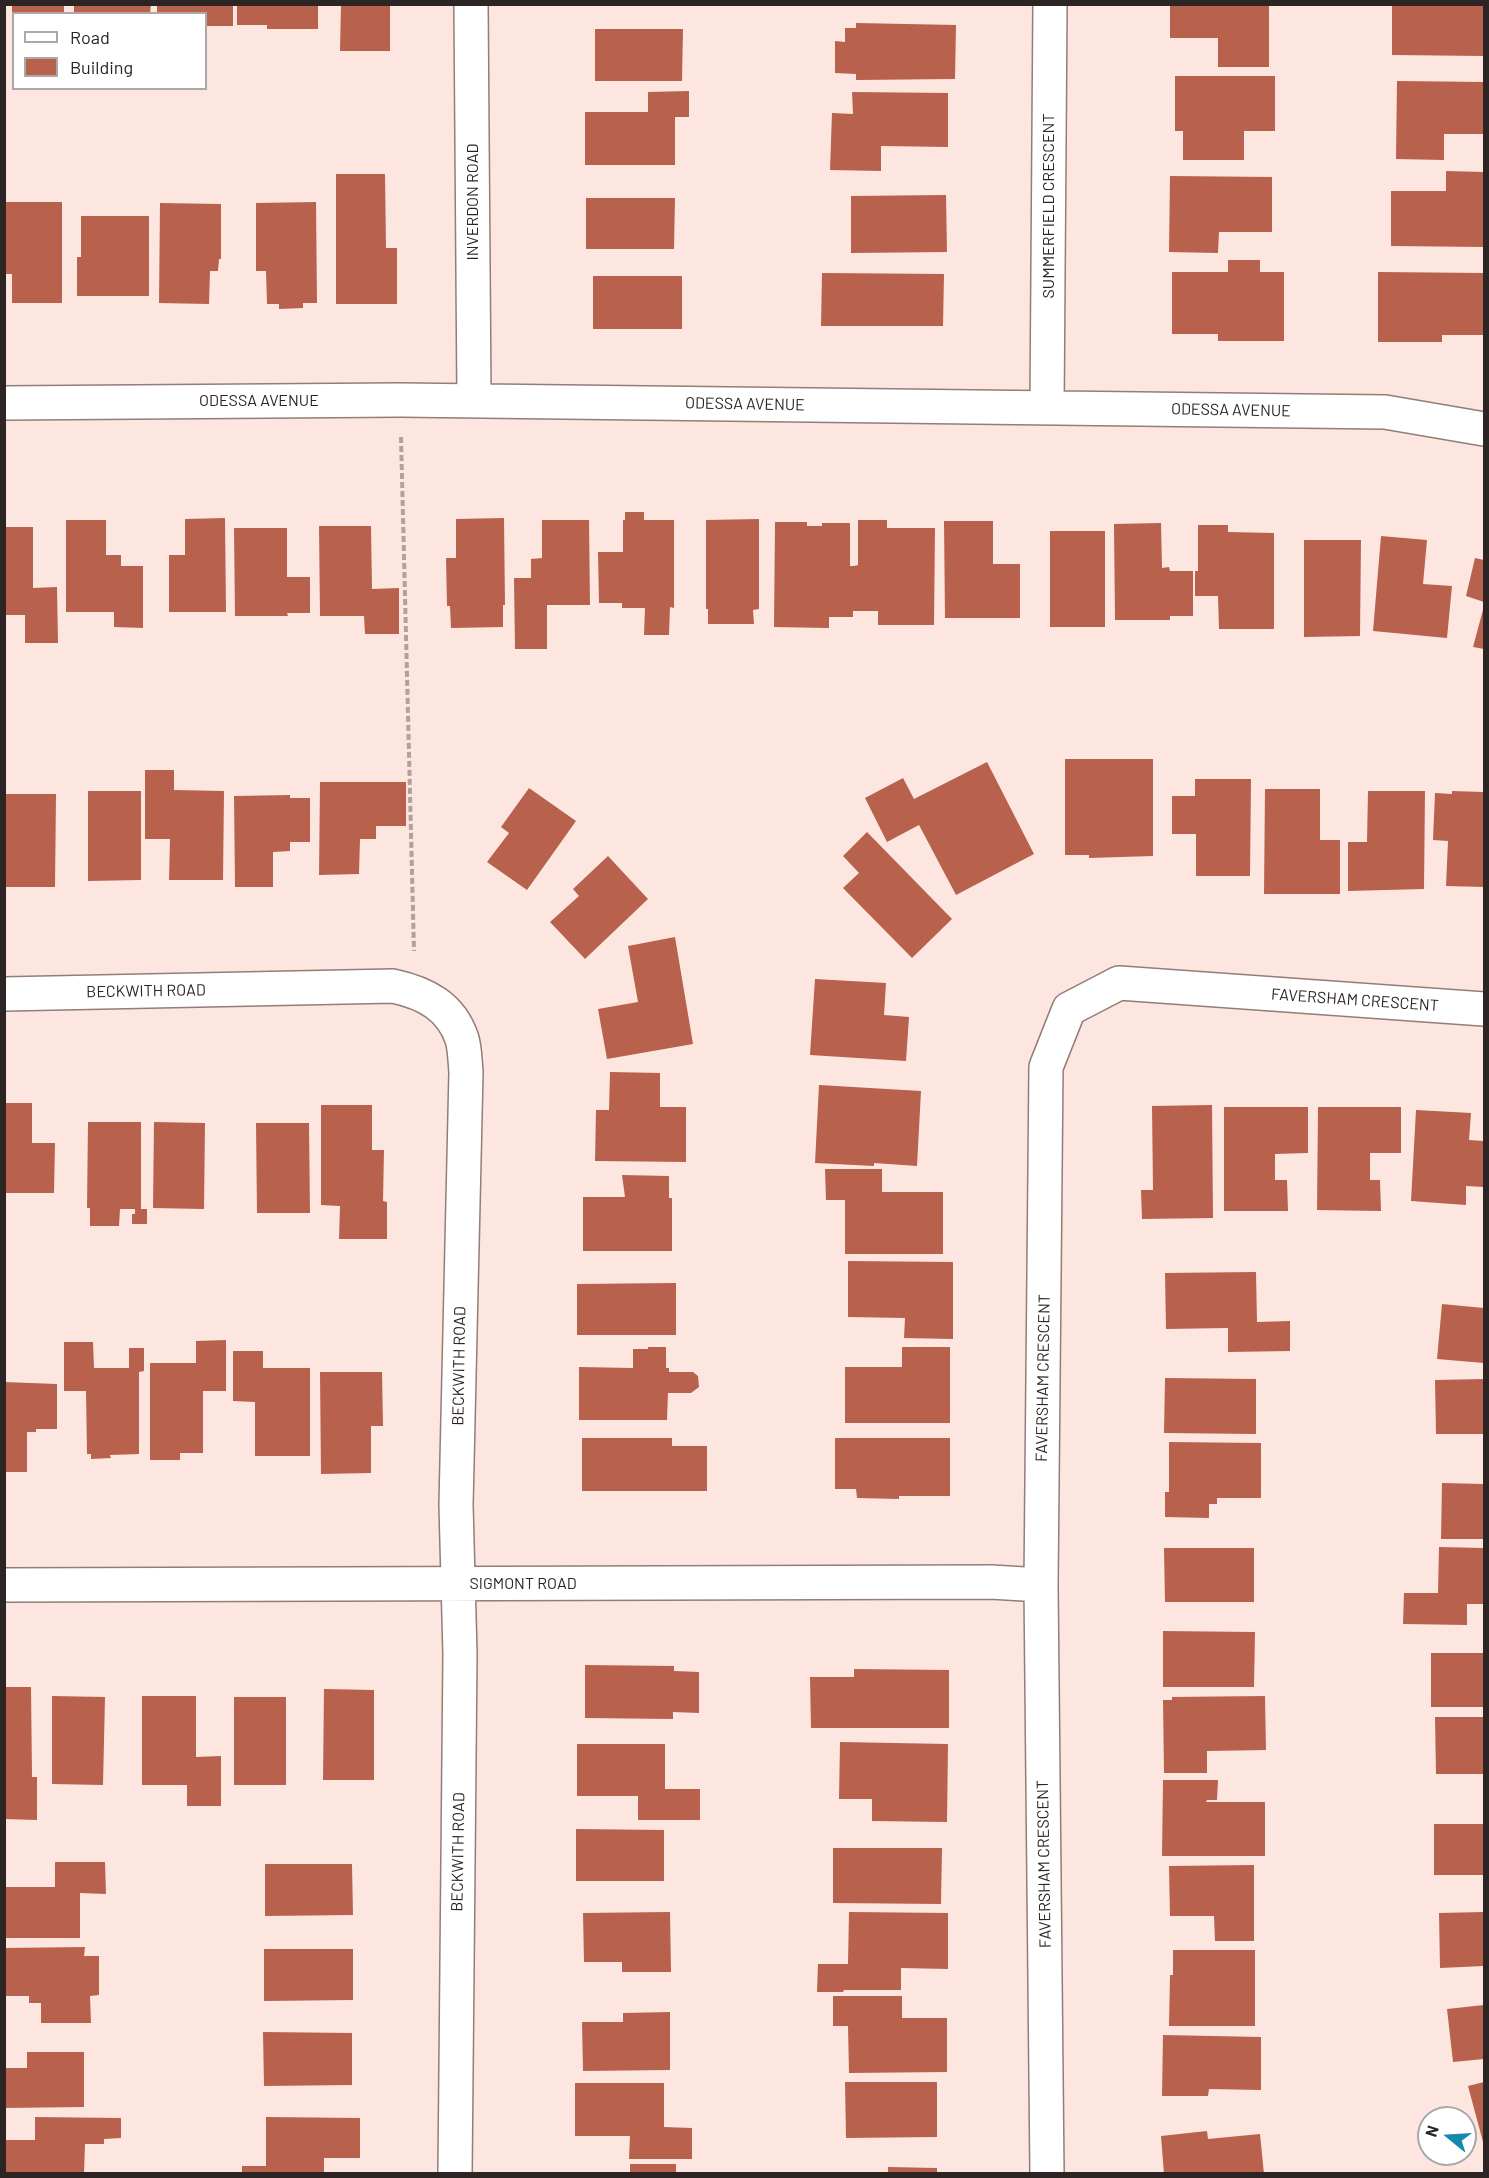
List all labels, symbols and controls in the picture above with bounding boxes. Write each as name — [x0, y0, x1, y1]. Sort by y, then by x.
legend — [12, 12, 207, 90]
text: Road — [70, 26, 110, 48]
text: Building — [70, 56, 133, 78]
street label: SUMMERFIELD CRESCENT — [1039, 114, 1059, 298]
street label: INVERDON ROAD — [463, 144, 483, 260]
street label: ODESSA AVENUE — [199, 391, 319, 411]
street label: ODESSA AVENUE — [685, 393, 805, 415]
street label: ODESSA AVENUE — [1171, 399, 1291, 421]
street label: BECKWITH ROAD — [86, 980, 206, 1002]
street label: FAVERSHAM CRESCENT — [1271, 985, 1439, 1015]
street label: FAVERSHAM CRESCENT — [1032, 1294, 1054, 1462]
street label: BECKWITH ROAD — [448, 1306, 470, 1426]
street label: SIGMONT ROAD — [469, 1574, 577, 1594]
street label: FAVERSHAM CRESCENT — [1033, 1780, 1055, 1948]
street label: BECKWITH ROAD — [447, 1792, 469, 1912]
north arrow — [1417, 2106, 1477, 2166]
text: N — [1421, 2123, 1442, 2139]

